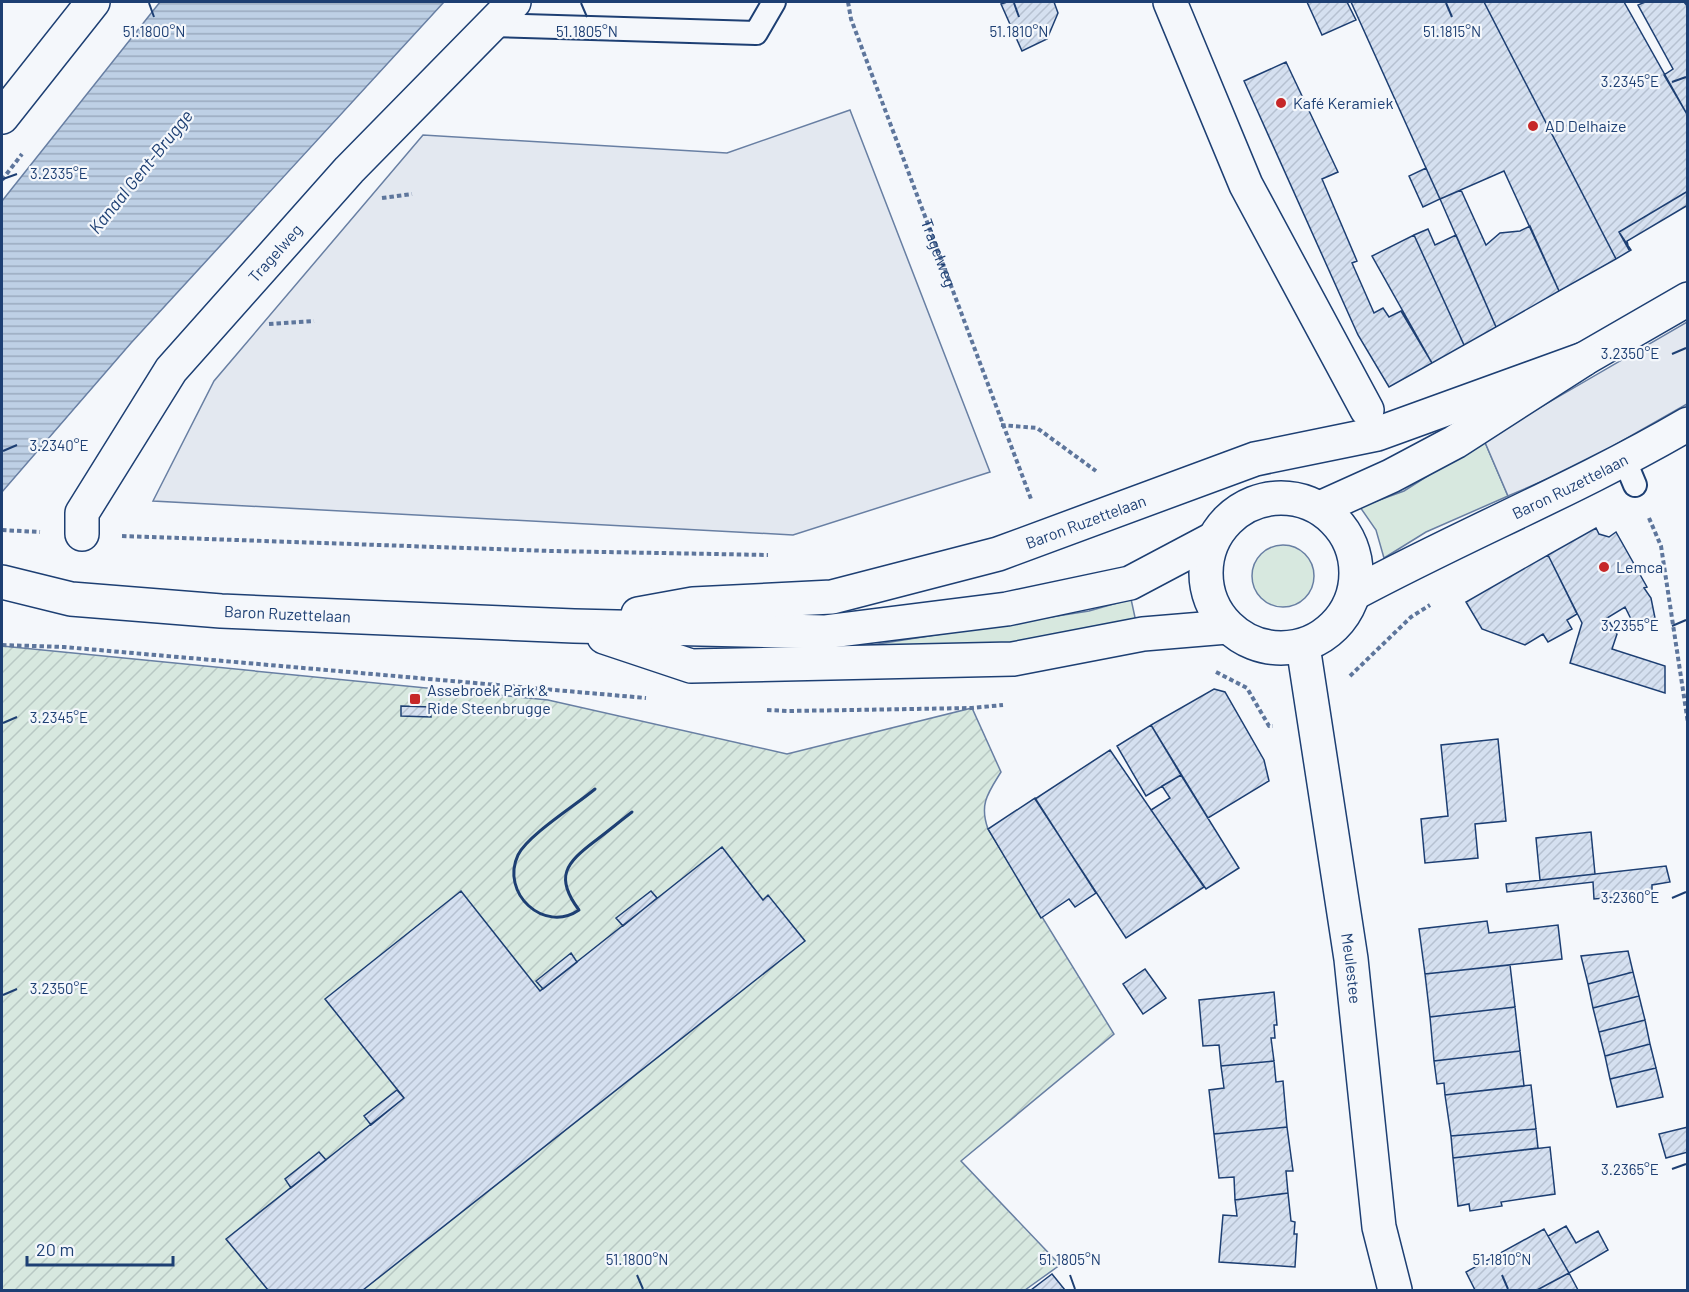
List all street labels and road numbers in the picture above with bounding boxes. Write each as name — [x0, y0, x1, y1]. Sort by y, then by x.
street label: Tragelweg — [918, 216, 961, 289]
street label: Tragelweg — [244, 220, 306, 286]
street label: Baron Ruzettelaan — [1509, 449, 1631, 523]
street label: Baron Ruzettelaan — [1023, 490, 1148, 552]
street label: Baron Ruzettelaan — [224, 601, 351, 626]
street label: Meulestee — [1338, 932, 1366, 1005]

